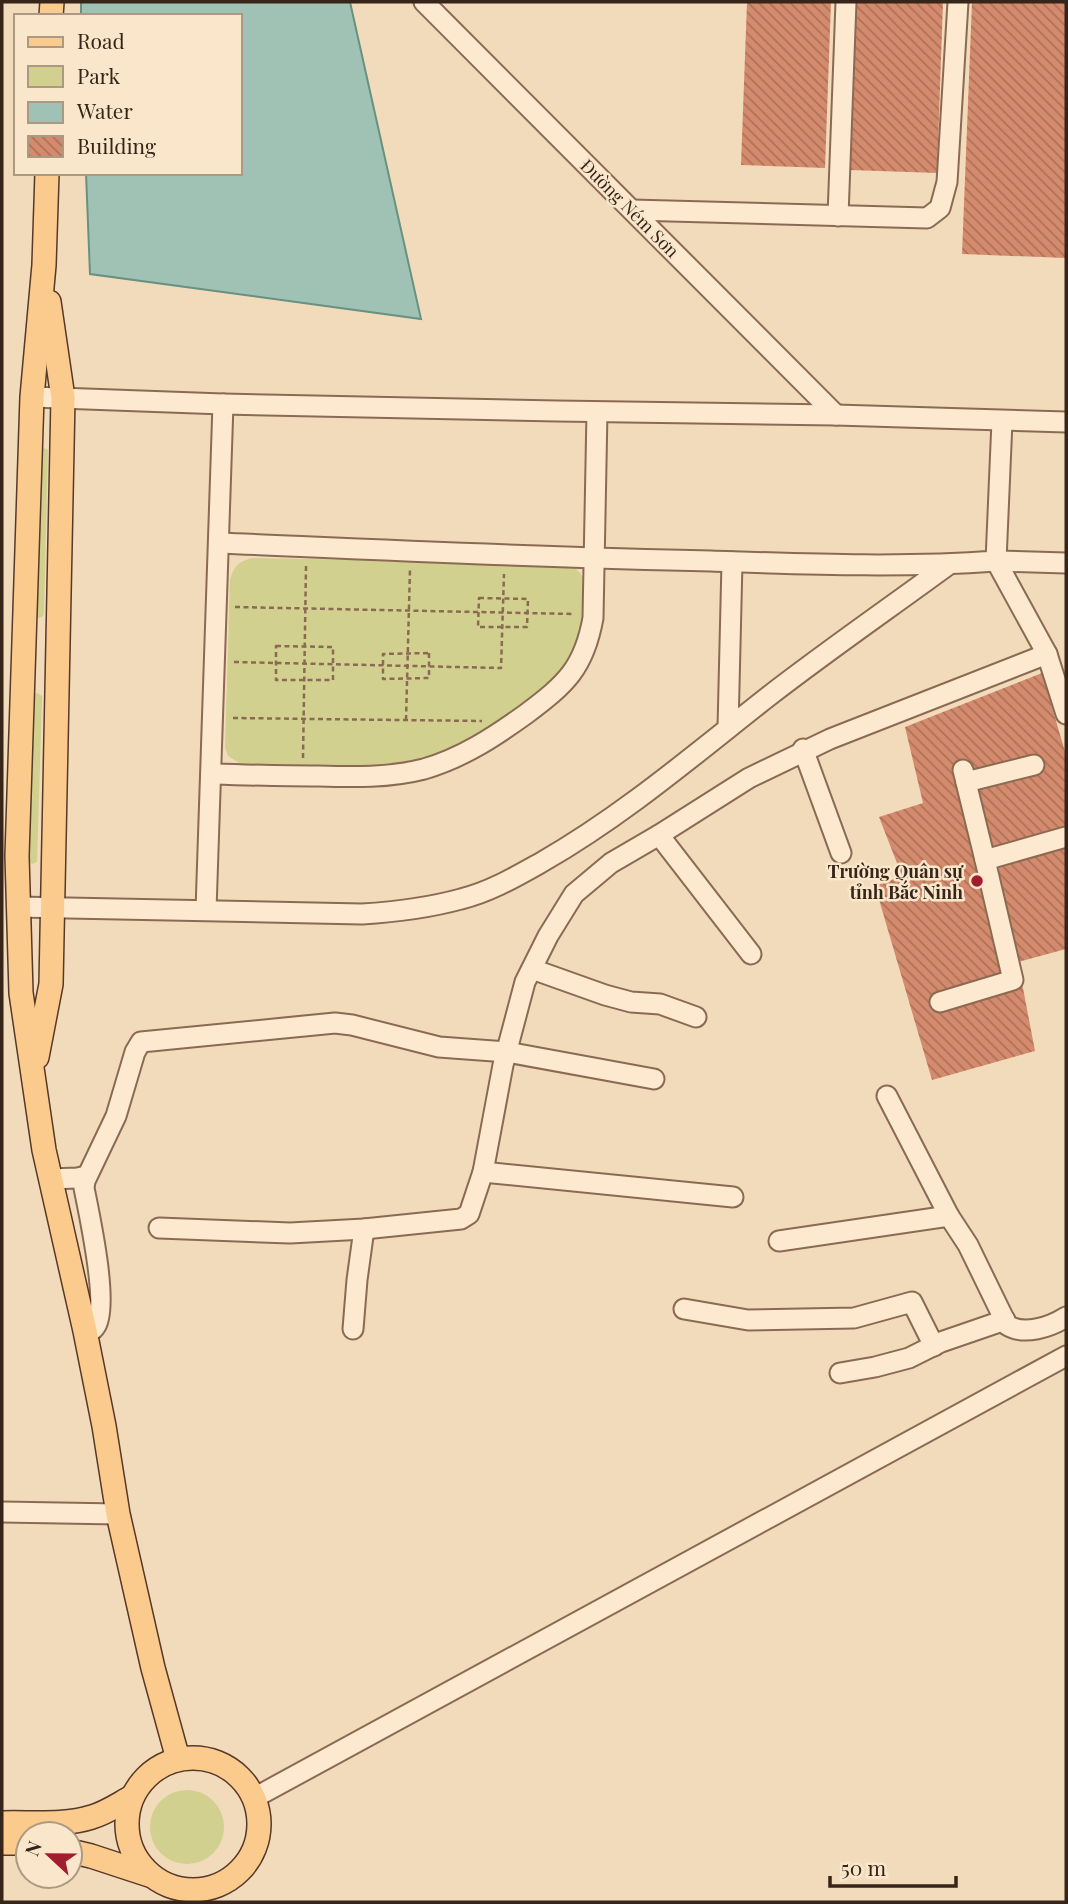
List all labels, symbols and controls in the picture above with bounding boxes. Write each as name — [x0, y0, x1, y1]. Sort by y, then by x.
legend — [14, 14, 242, 175]
text: Road — [77, 26, 125, 54]
text: Park — [77, 61, 121, 89]
text: Water — [76, 96, 133, 124]
text: Building — [77, 131, 156, 159]
street label: Đường Ném Sơn — [575, 153, 685, 263]
place label: Trường Quân sự tỉnh Bắc Ninh — [827, 859, 964, 904]
marker: Trường Quân sự tỉnh Bắc Ninh — [969, 873, 985, 889]
north arrow — [14, 1820, 84, 1890]
text: N — [18, 1837, 47, 1859]
scale bar — [830, 1844, 956, 1888]
text: 50 m — [841, 1853, 887, 1881]

